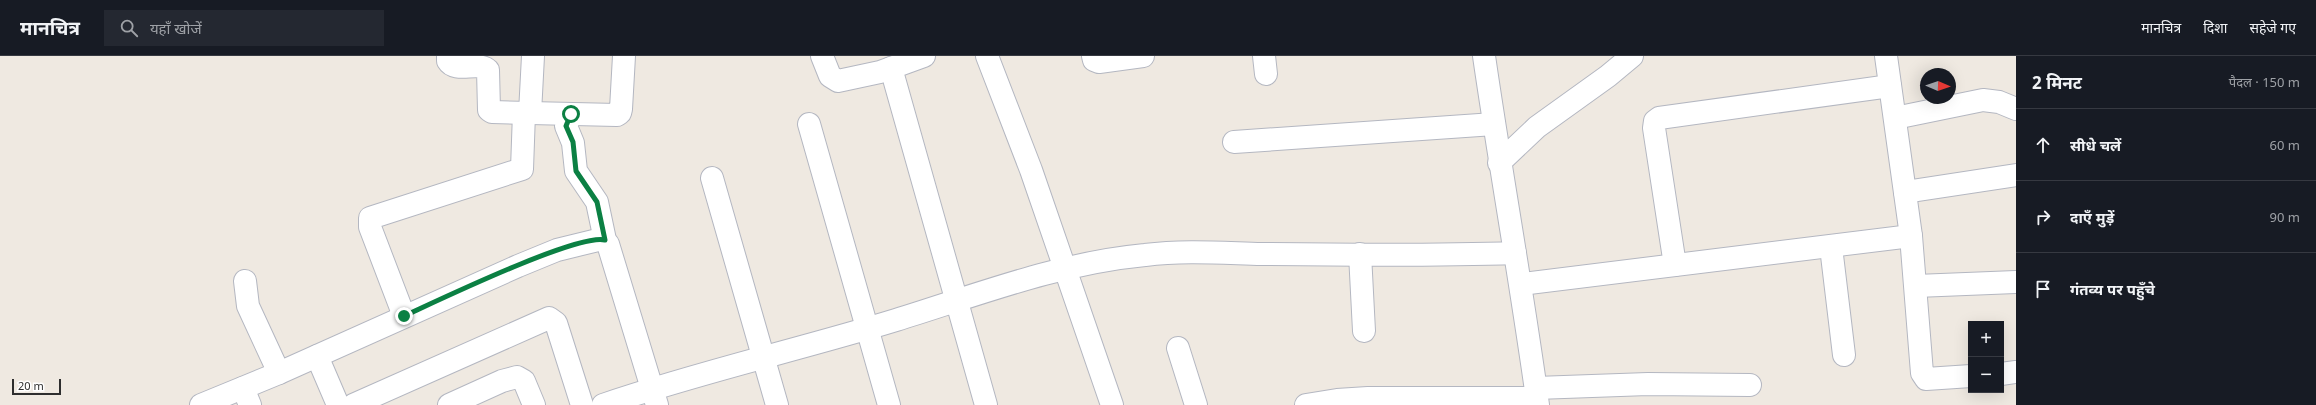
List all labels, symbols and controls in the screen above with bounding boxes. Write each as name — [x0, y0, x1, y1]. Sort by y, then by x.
search box — [104, 10, 384, 46]
text: मानचित्र — [20, 15, 80, 41]
icon: search — [118, 17, 140, 39]
text: यहाँ खोजें — [150, 18, 202, 38]
text: मानचित्र — [2141, 18, 2181, 37]
text: दिशा — [2203, 18, 2227, 37]
text: सहेजे गए — [2249, 18, 2296, 37]
north arrow — [1920, 68, 1956, 104]
text: 2 मिनट — [2032, 71, 2082, 94]
text: पैदल · 150 m — [2229, 73, 2300, 91]
route start — [562, 105, 580, 123]
icon: ahead — [2032, 134, 2054, 156]
text: सीधे चलें — [2070, 135, 2121, 155]
text: 60 m — [2270, 136, 2300, 154]
icon: right — [2032, 206, 2054, 228]
text: दाएँ मुड़ें — [2070, 207, 2114, 227]
text: 90 m — [2270, 208, 2300, 226]
icon: arrive — [2032, 278, 2054, 300]
text: गंतव्य पर पहुँचे — [2070, 279, 2155, 299]
route end — [395, 307, 413, 325]
map controls — [1968, 321, 2004, 393]
button: + — [1968, 321, 2004, 357]
button: − — [1968, 357, 2004, 393]
scale bar — [12, 377, 61, 396]
text: 20 m — [18, 378, 44, 393]

